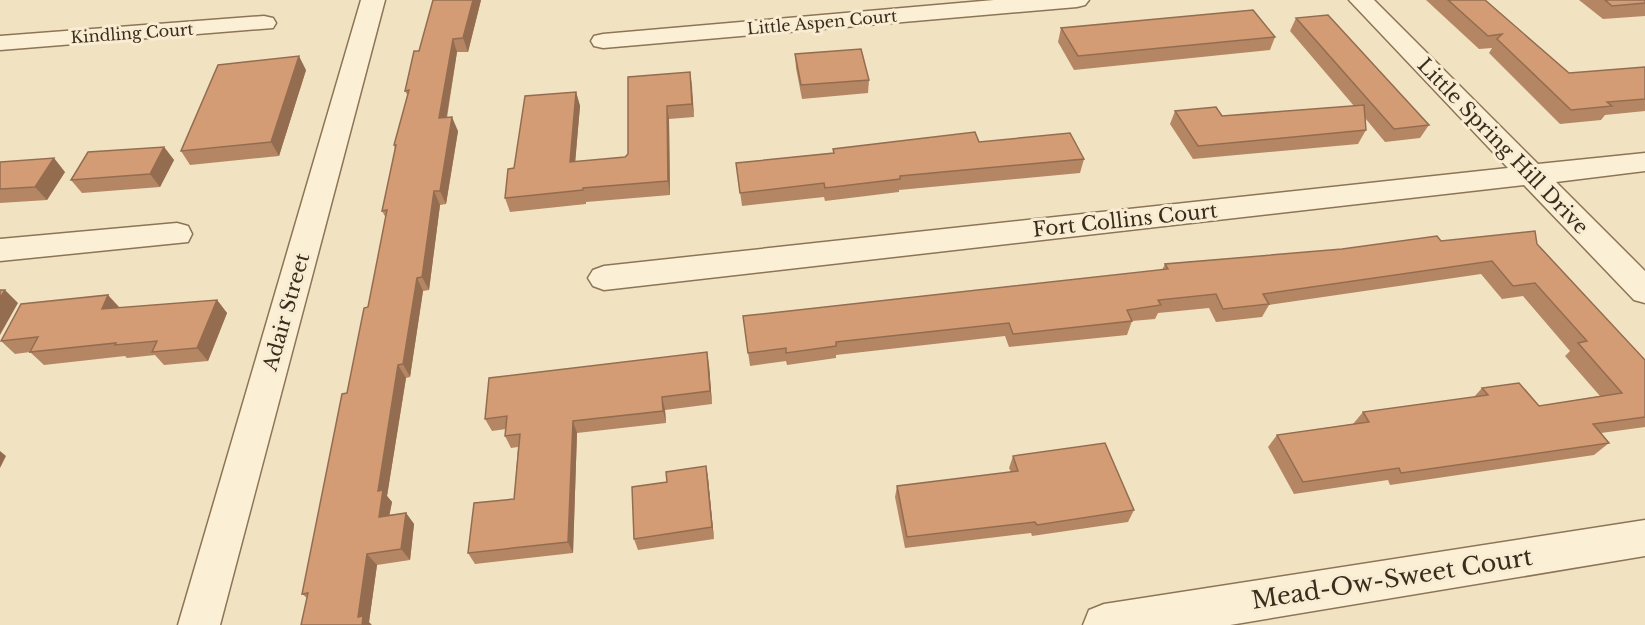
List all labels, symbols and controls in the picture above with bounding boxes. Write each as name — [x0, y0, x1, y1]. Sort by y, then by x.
street label: Little Aspen Court — [746, 5, 898, 39]
street label: Kindling Court — [70, 19, 194, 47]
street label: Little Spring Hill Drive — [1413, 53, 1593, 239]
street label: Fort Collins Court — [1031, 198, 1219, 242]
street label: Adair Street — [257, 250, 314, 375]
street label: Mead-Ow-Sweet Court — [1249, 542, 1534, 615]

